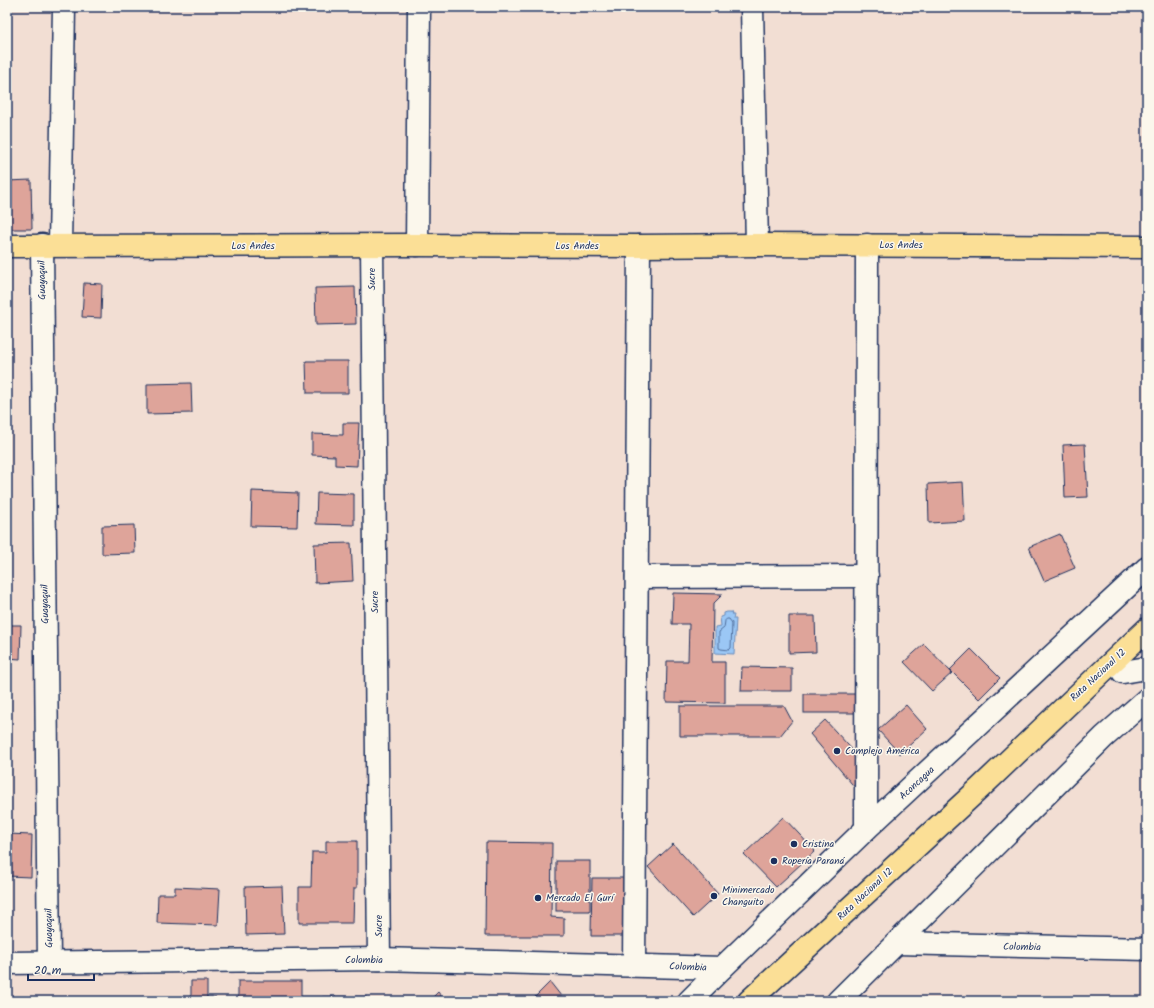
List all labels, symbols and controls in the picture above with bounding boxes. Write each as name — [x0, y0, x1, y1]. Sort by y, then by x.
street label: Los Andes — [879, 237, 923, 253]
street label: Los Andes — [231, 238, 275, 254]
street label: Los Andes — [555, 238, 599, 254]
street label: Guayaquil — [34, 260, 50, 300]
street label: Sucre — [364, 267, 380, 290]
street label: Guayaquil — [37, 584, 53, 624]
street label: Sucre — [367, 590, 383, 613]
street label: Ruta Nacional 12 — [1066, 645, 1130, 705]
place label: Complejo América — [845, 743, 920, 759]
marker: Complejo América — [832, 746, 842, 756]
street label: Aconcagua — [896, 762, 939, 804]
place label: Cristina — [802, 836, 835, 852]
marker: Cristina — [789, 839, 799, 849]
place label: Ropería Paraná — [782, 853, 845, 869]
marker: Ropería Paraná — [769, 856, 779, 866]
street label: Ruta Nacional 12 — [833, 864, 897, 924]
place label: Minimercado Changuito — [722, 882, 775, 910]
place label: Mercado El Gurí — [546, 890, 615, 906]
marker: Minimercado Changuito — [709, 891, 719, 901]
marker: Mercado El Gurí — [533, 893, 543, 903]
street label: Guayaquil — [41, 908, 57, 948]
street label: Sucre — [371, 914, 387, 937]
street label: Colombia — [1003, 939, 1041, 955]
street label: Colombia — [345, 952, 383, 968]
scale bar — [28, 956, 94, 982]
street label: Colombia — [669, 958, 707, 976]
text: 20 m — [34, 961, 62, 980]

